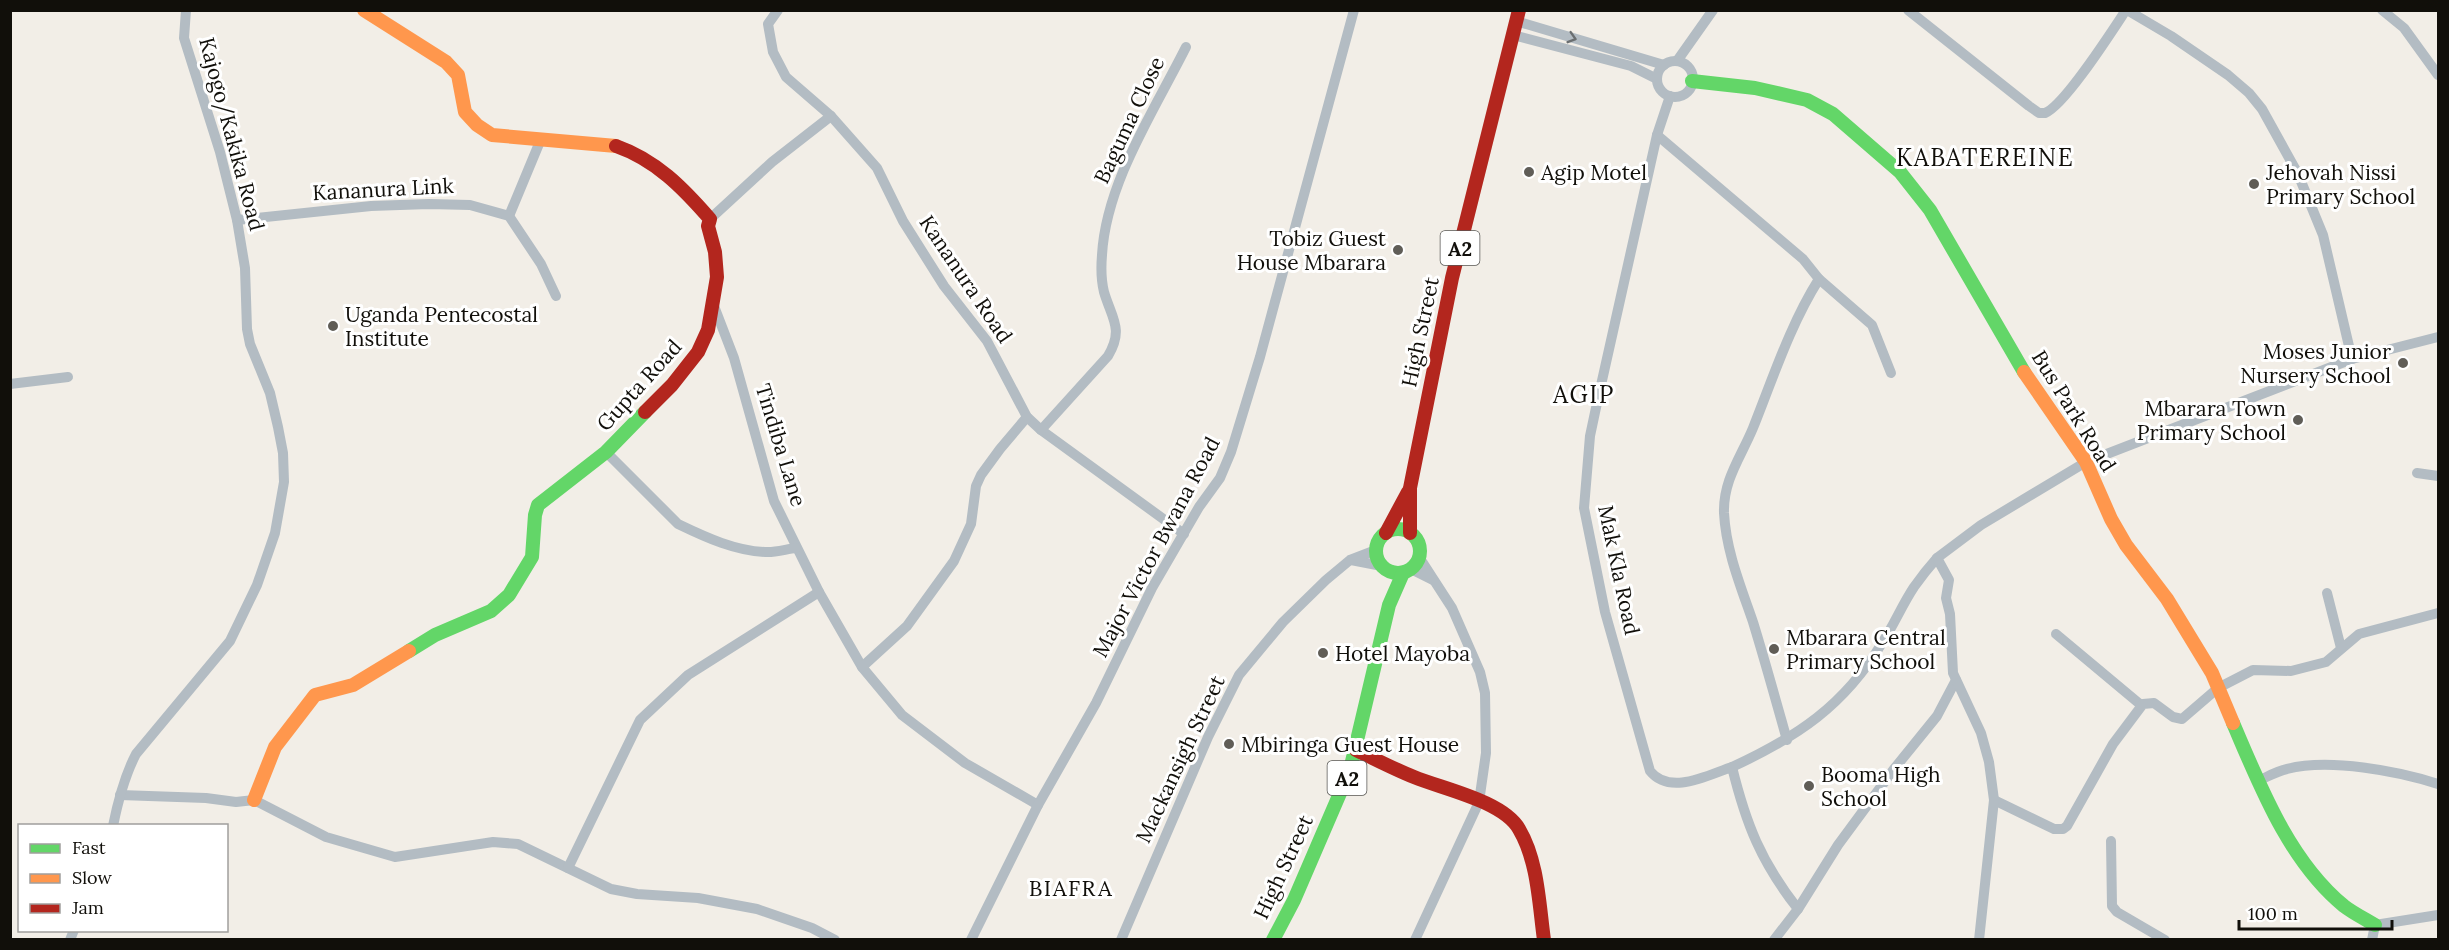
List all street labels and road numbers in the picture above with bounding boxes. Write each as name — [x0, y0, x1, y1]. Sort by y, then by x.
street label: Kajogo/Kakika Road — [193, 34, 271, 234]
street label: Baguma Close — [1088, 52, 1170, 188]
street label: Kananura Link — [312, 172, 455, 206]
street label: Kananura Road — [913, 210, 1019, 348]
road number: A2 — [1440, 231, 1480, 265]
street label: High Street — [1395, 274, 1445, 390]
street label: Gupta Road — [591, 334, 687, 436]
street label: Bus Park Road — [2026, 345, 2122, 477]
street label: Tindiba Lane — [750, 380, 812, 510]
street label: Major Victor Bwana Road — [1086, 432, 1226, 662]
street label: Mak Kla Road — [1592, 503, 1646, 637]
street label: Mackansigh Street — [1129, 670, 1231, 847]
road number: A2 — [1328, 761, 1366, 795]
street label: High Street — [1247, 810, 1319, 923]

